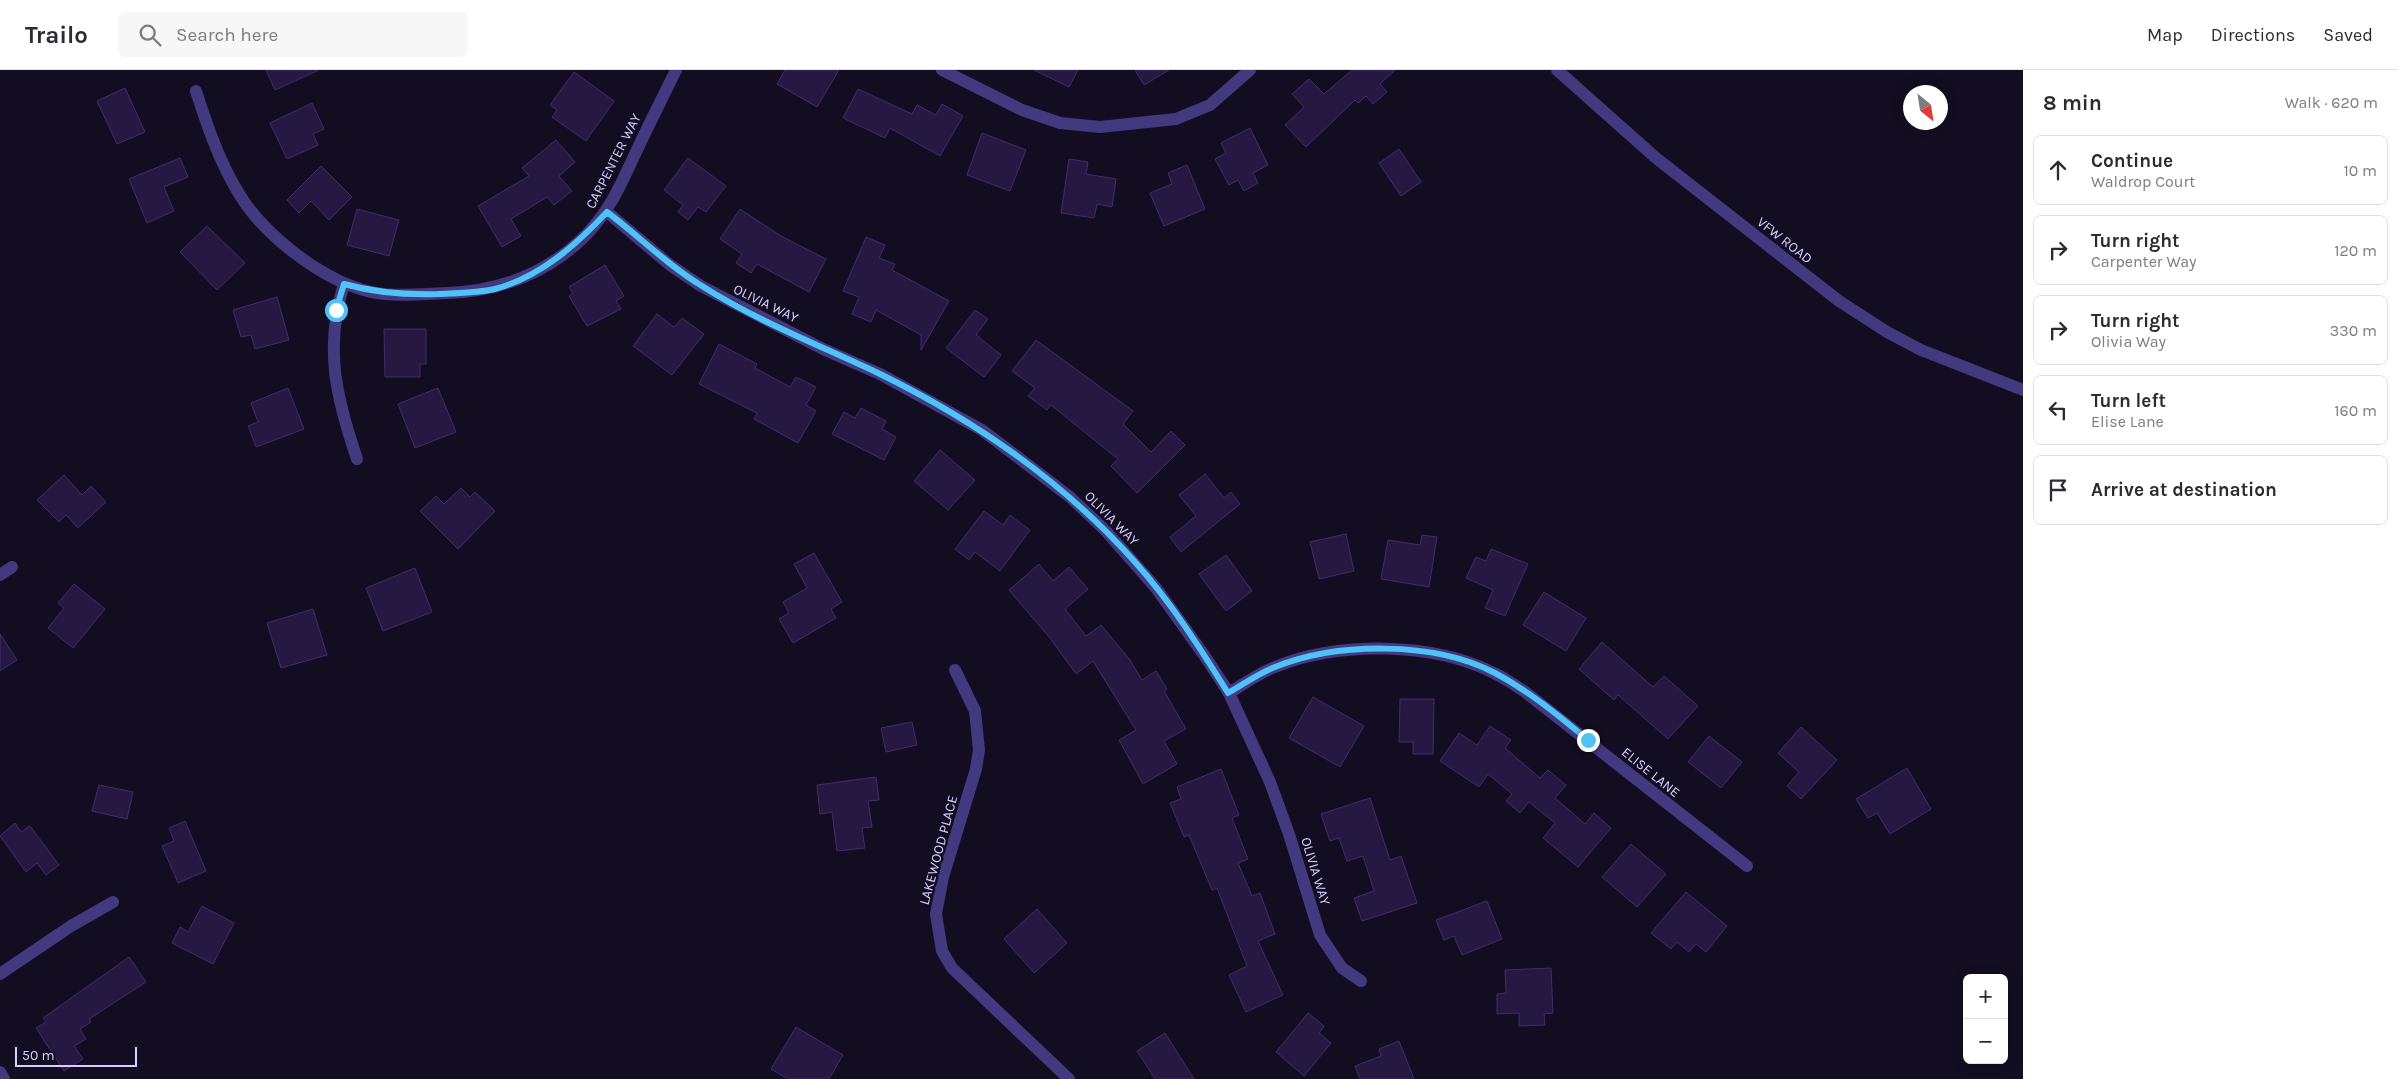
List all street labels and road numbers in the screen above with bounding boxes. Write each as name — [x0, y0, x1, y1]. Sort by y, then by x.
street label: CARPENTER WAY — [582, 110, 645, 212]
street label: VFW ROAD — [1754, 213, 1816, 267]
street label: OLIVIA WAY — [731, 280, 801, 327]
street label: OLIVIA WAY — [1081, 488, 1143, 549]
street label: ELISE LANE — [1618, 744, 1683, 801]
street label: LAKEWOOD PLACE — [916, 793, 961, 907]
street label: OLIVIA WAY — [1297, 835, 1334, 907]

